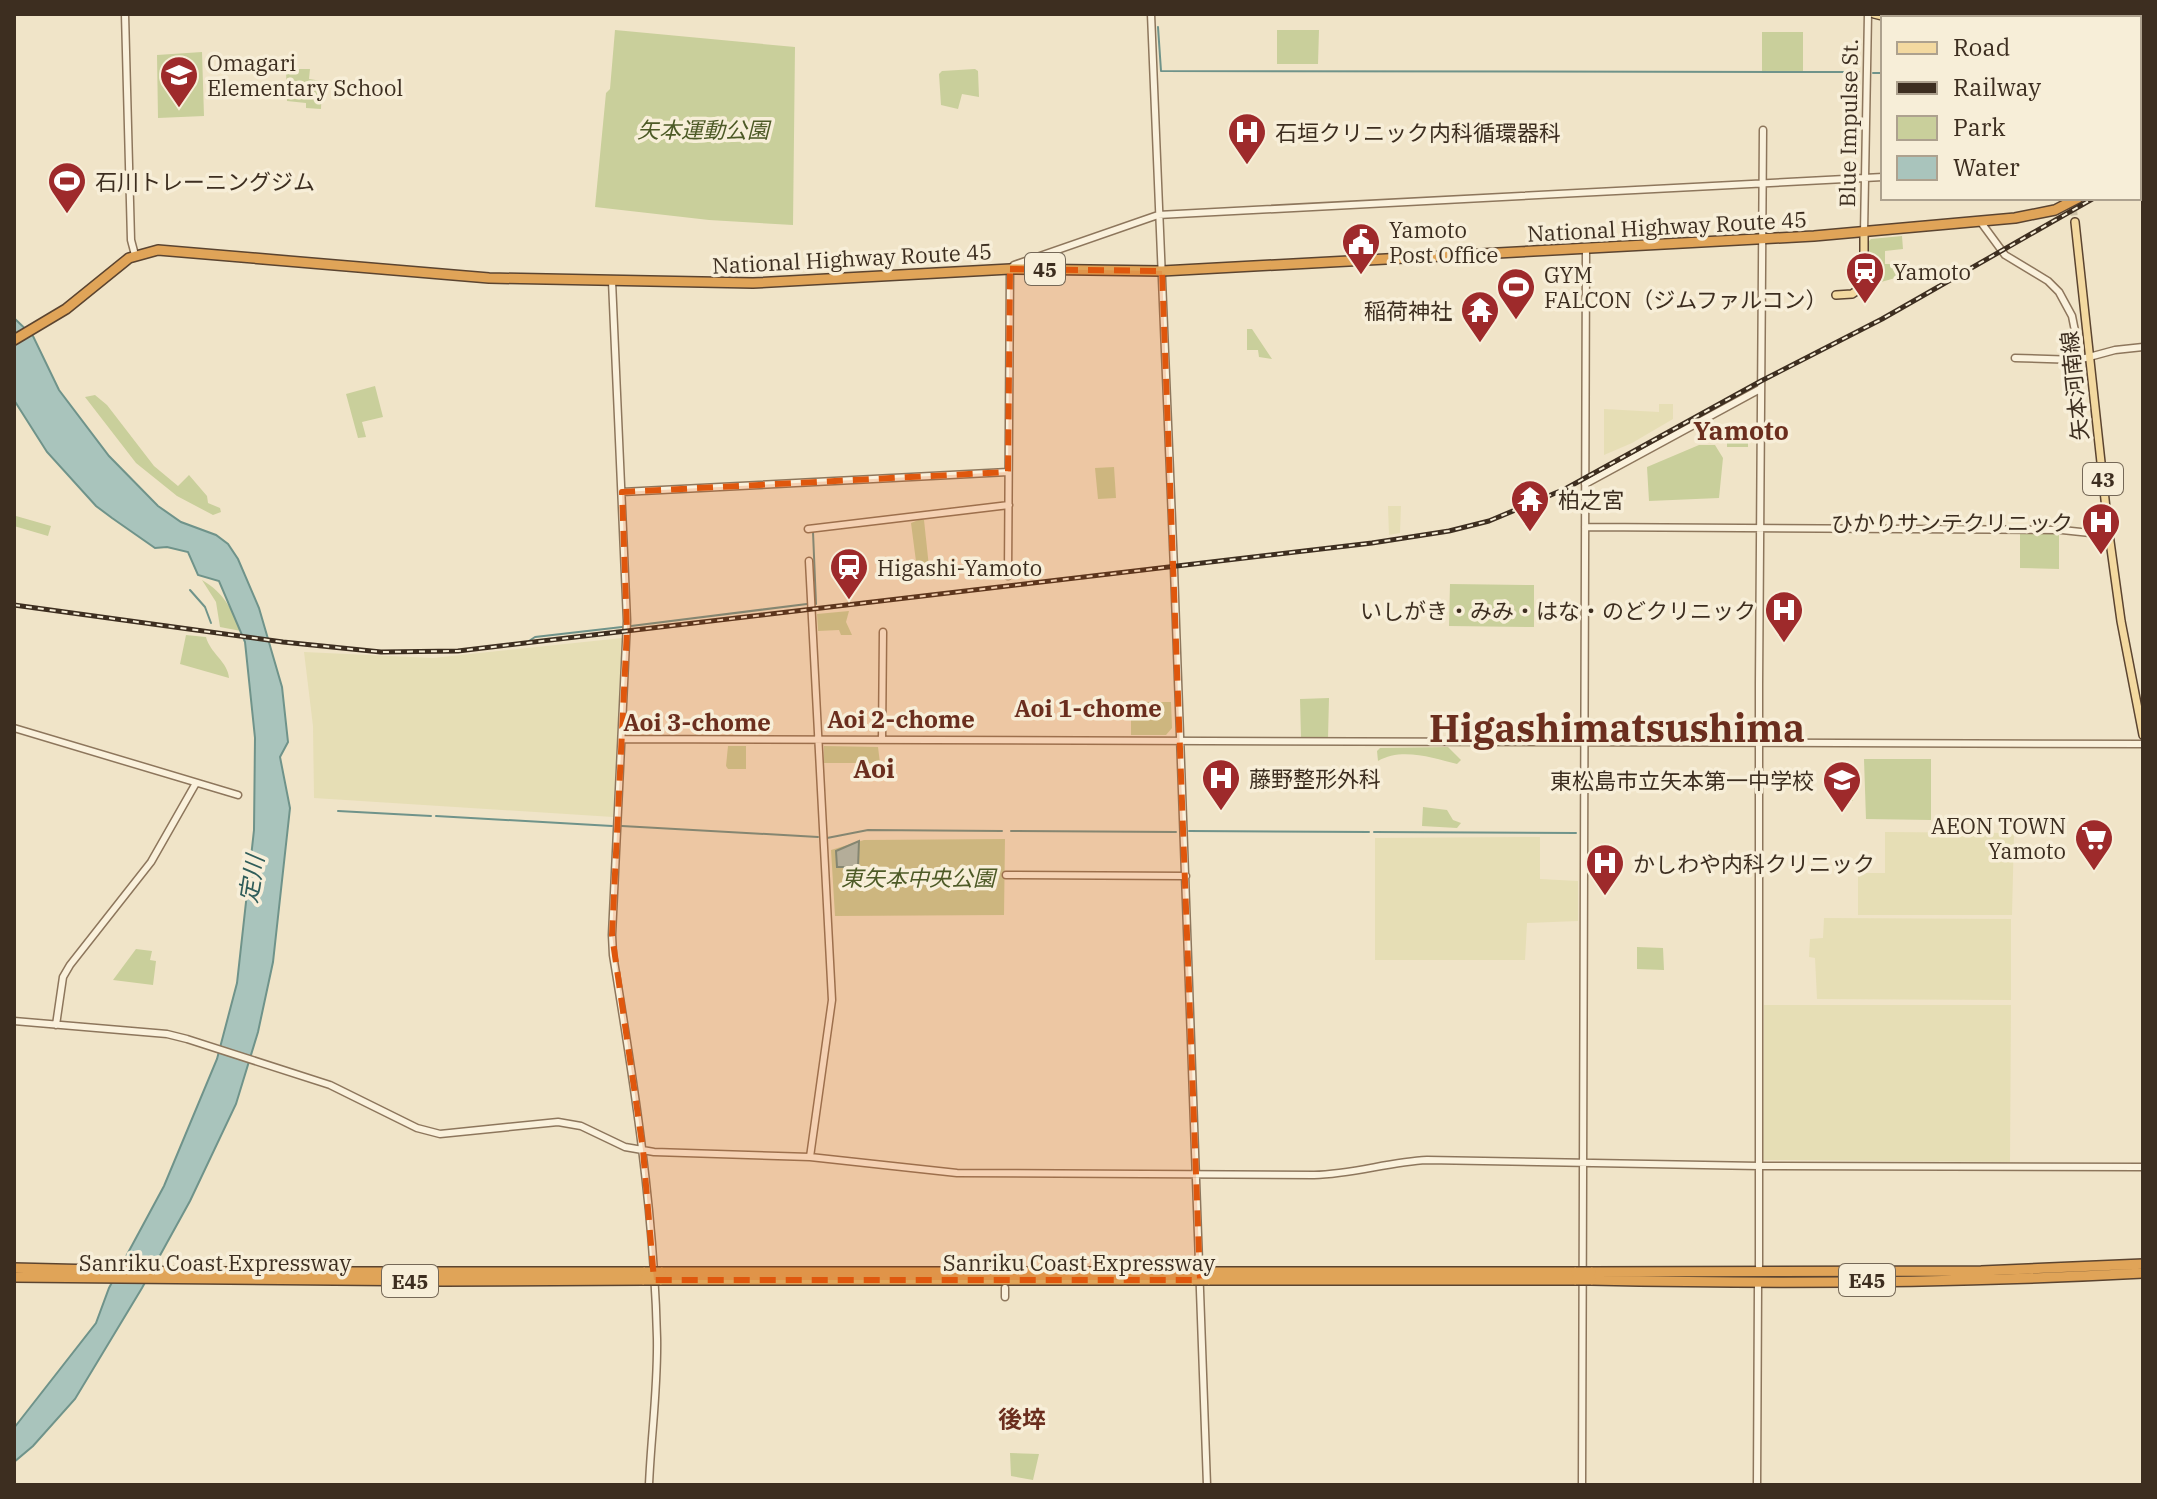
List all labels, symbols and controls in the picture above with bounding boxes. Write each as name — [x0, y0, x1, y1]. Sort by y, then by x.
legend — [1881, 16, 2141, 200]
text: Road — [1953, 31, 2010, 63]
street label: Blue Impulse St. — [1832, 38, 1864, 208]
place label: Omagari Elementary School — [207, 48, 403, 102]
school or university icon: Omagari Elementary School — [158, 54, 200, 109]
text: Railway — [1953, 71, 2041, 103]
hospital icon: 石垣クリニック内科循環器科 — [1226, 111, 1268, 166]
text: Park — [1953, 111, 2005, 143]
park label: 矢本運動公園 — [637, 115, 772, 144]
place label: 石垣クリニック内科循環器科 — [1275, 118, 1561, 147]
text: Water — [1953, 151, 2020, 183]
sports icon: 石川トレーニングジム — [46, 160, 88, 215]
place label: 石川トレーニングジム — [95, 167, 315, 196]
street label: National Highway Route 45 — [1526, 204, 1808, 248]
place label: Yamoto Post Office — [1389, 215, 1498, 269]
public building icon: Yamoto Post Office — [1340, 221, 1382, 276]
street label: National Highway Route 45 — [711, 236, 993, 280]
station icon: Yamoto — [1844, 250, 1886, 305]
road number: 45 — [1025, 253, 1065, 285]
place label: Yamoto — [1893, 257, 1971, 286]
place label: GYM FALCON（ジムファルコン） — [1544, 260, 1828, 314]
sports icon: GYM FALCON（ジムファルコン） — [1495, 266, 1537, 321]
temple icon: 稲荷神社 — [1459, 289, 1501, 344]
place label: 稲荷神社 — [1364, 296, 1452, 325]
street label: 矢本河南線 — [2054, 330, 2094, 442]
district label: Yamoto — [1693, 413, 1789, 447]
road number: 43 — [2083, 463, 2123, 495]
temple icon: 柏之宮 — [1509, 478, 1551, 533]
place label: 柏之宮 — [1558, 485, 1624, 514]
hospital icon: ひかりサンテクリニック — [2080, 501, 2122, 556]
place label: ひかりサンテクリニック — [1831, 508, 2073, 537]
station icon: Higashi-Yamoto — [828, 546, 870, 601]
place label: Higashi-Yamoto — [877, 553, 1042, 582]
hospital icon: いしがき・みみ・はな・のどクリニック — [1763, 589, 1805, 644]
place label: いしがき・みみ・はな・のどクリニック — [1360, 596, 1756, 625]
district label: Aoi 1-chome — [1014, 692, 1162, 724]
district label: Aoi 2-chome — [827, 703, 975, 735]
district label: Higashimatsushima — [1429, 703, 1805, 752]
district label: Aoi 3-chome — [623, 706, 771, 738]
district label: Aoi — [853, 751, 895, 785]
hospital icon: 藤野整形外科 — [1200, 757, 1242, 812]
school or university icon: 東松島市立矢本第一中学校 — [1821, 759, 1863, 814]
place label: 藤野整形外科 — [1249, 764, 1381, 793]
place label: 東松島市立矢本第一中学校 — [1550, 766, 1814, 795]
place label: AEON TOWN Yamoto — [1931, 811, 2066, 865]
supermarket icon: AEON TOWN Yamoto — [2073, 817, 2115, 872]
hospital icon: かしわや内科クリニック — [1584, 842, 1626, 897]
place label: かしわや内科クリニック — [1633, 849, 1875, 878]
water label: 定川 — [231, 850, 271, 905]
park label: 東矢本中央公園 — [841, 863, 998, 892]
street label: Sanriku Coast Expressway — [79, 1248, 351, 1277]
street label: Sanriku Coast Expressway — [943, 1248, 1215, 1277]
road number: E45 — [1839, 1264, 1895, 1296]
road number: E45 — [382, 1265, 438, 1297]
district label: 後埣 — [998, 1403, 1046, 1435]

